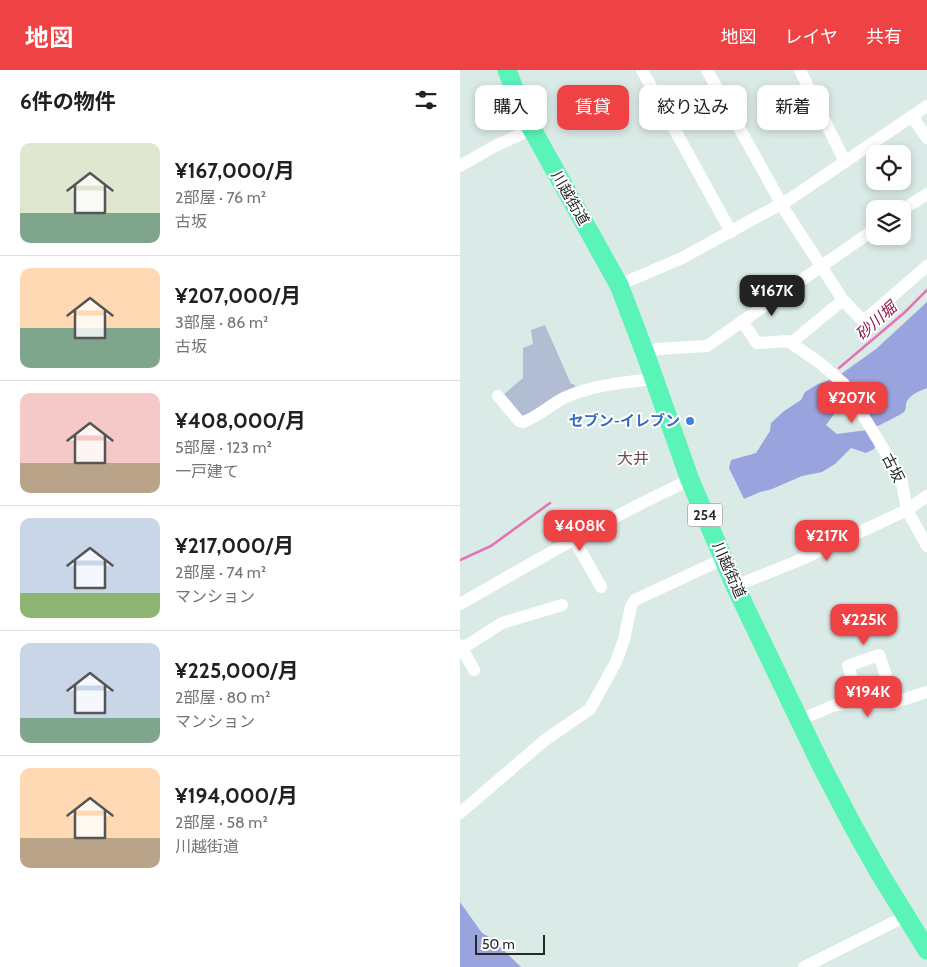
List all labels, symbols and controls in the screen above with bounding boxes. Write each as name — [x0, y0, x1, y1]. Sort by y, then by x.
text: 地図 — [25, 23, 73, 52]
text: 地図 — [721, 26, 757, 48]
text: レイヤ — [785, 26, 838, 48]
text: 共有 — [866, 26, 902, 48]
chip: 購入 — [475, 85, 547, 130]
chip: 賃貸 — [557, 85, 629, 130]
chip: 絞り込み — [639, 85, 747, 130]
chip: 新着 — [757, 85, 829, 130]
icon: filters — [412, 86, 440, 114]
text: 6件の物件 — [20, 89, 116, 114]
map controls — [866, 145, 911, 245]
button: locate — [866, 145, 911, 190]
text: ¥167,000/月 — [175, 158, 295, 183]
icon: home — [60, 163, 120, 223]
street label: 川越街道 — [547, 168, 593, 228]
text: 2部屋 · 76 m² — [175, 188, 266, 207]
button: layers — [866, 200, 911, 245]
text: 古坂 — [175, 212, 207, 231]
pin: ¥167K — [737, 274, 807, 317]
text: ¥167K — [751, 281, 793, 300]
text: ¥207,000/月 — [175, 283, 301, 308]
icon: home — [60, 288, 120, 348]
water label: 砂川堀 — [852, 296, 902, 344]
text: 3部屋 · 86 m² — [175, 313, 268, 332]
text: 古坂 — [175, 337, 207, 356]
pin: ¥207K — [817, 382, 887, 424]
text: ¥207K — [828, 388, 876, 407]
text: ¥408,000/月 — [175, 408, 306, 433]
place label: セブン-イレブン — [569, 412, 680, 430]
icon: home — [60, 413, 120, 473]
marker: セブン-イレブン — [684, 415, 696, 427]
text: 5部屋 · 123 m² — [175, 438, 272, 457]
district label: 大井 — [617, 449, 649, 468]
street label: 古坂 — [878, 451, 908, 485]
text: 一戸建て — [175, 462, 239, 481]
road number: 254 — [688, 504, 722, 526]
pin: ¥408K — [545, 510, 615, 552]
text: ¥408K — [555, 516, 605, 535]
pin: ¥217K — [792, 520, 862, 562]
text: ¥217K — [806, 526, 848, 545]
text: ¥217,000/月 — [175, 533, 294, 558]
icon: home — [60, 538, 120, 598]
street label: 川越街道 — [709, 539, 749, 601]
text: 2部屋 · 74 m² — [175, 563, 266, 582]
text: マンション — [175, 587, 255, 606]
pin: ¥225K — [829, 604, 899, 646]
text: ¥225K — [841, 610, 887, 629]
text: ¥225,000/月 — [175, 658, 299, 683]
icon: home — [60, 663, 120, 723]
pin: ¥194K — [833, 676, 903, 718]
text: ¥194K — [846, 682, 890, 701]
text: 2部屋 · 80 m² — [175, 688, 270, 707]
text: マンション — [175, 712, 255, 731]
text: ¥194,000/月 — [175, 783, 298, 808]
icon: home — [60, 788, 120, 848]
text: 2部屋 · 58 m² — [175, 813, 268, 832]
text: 川越街道 — [175, 837, 239, 856]
scale bar — [475, 932, 545, 955]
text: 50 m — [482, 935, 515, 953]

